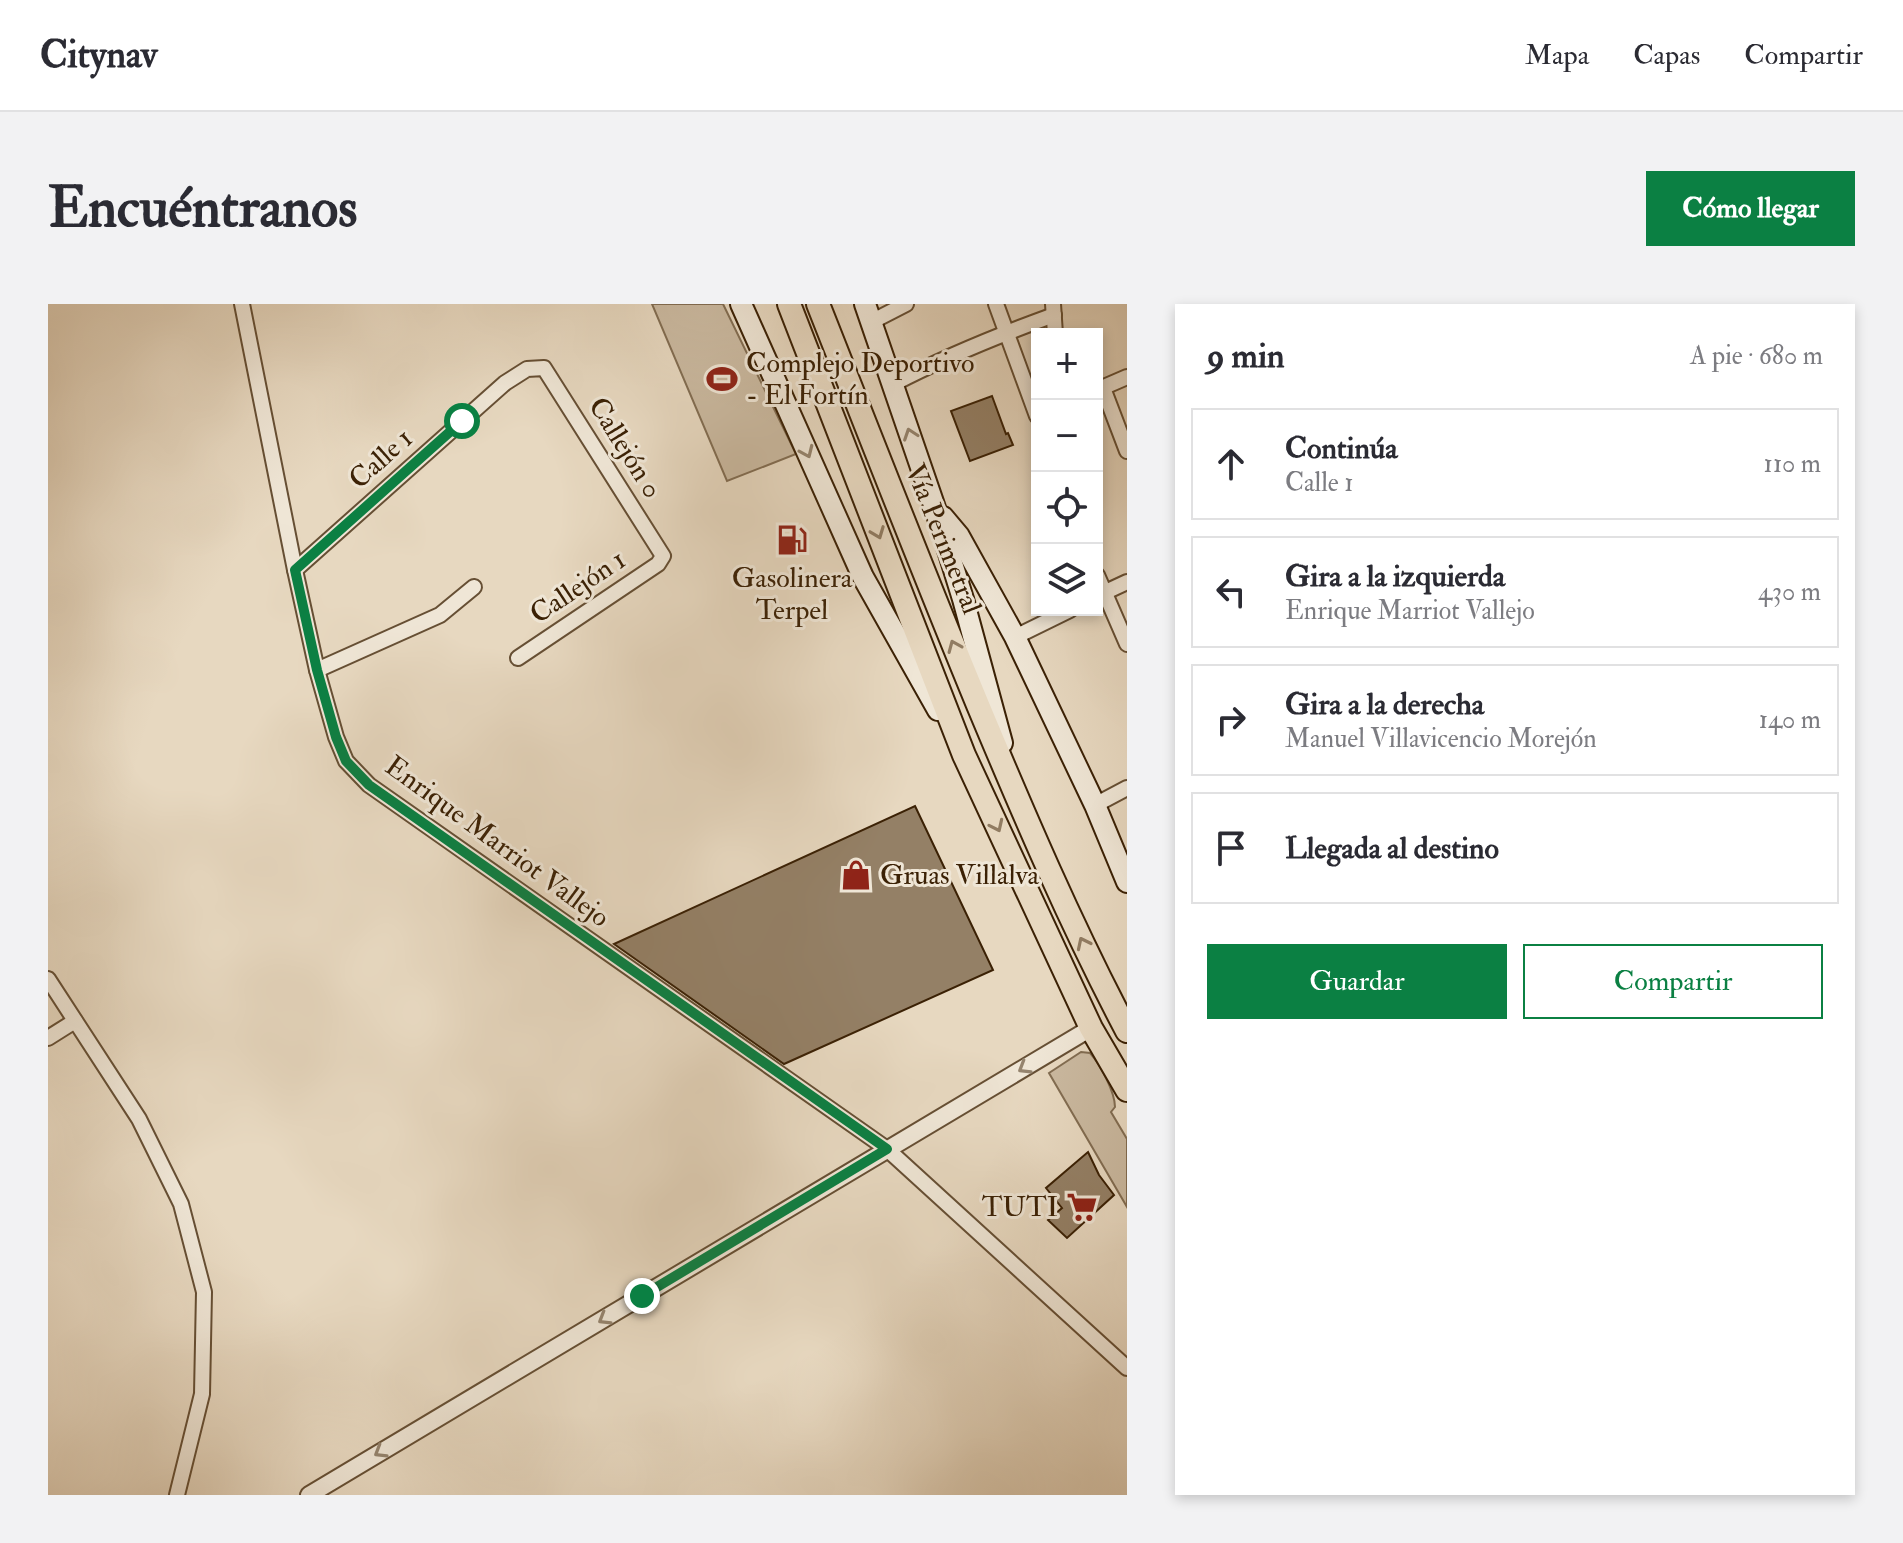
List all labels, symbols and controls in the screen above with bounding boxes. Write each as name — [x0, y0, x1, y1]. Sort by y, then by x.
text: Citynav — [40, 31, 157, 79]
text: Mapa — [1525, 38, 1589, 73]
text: Capas — [1633, 38, 1700, 73]
text: Compartir — [1744, 38, 1863, 73]
button: Cómo llegar — [1646, 171, 1855, 246]
text: Encuéntranos — [48, 173, 357, 244]
map controls — [1031, 328, 1103, 616]
button: + — [1031, 328, 1103, 400]
text: 9 min — [1207, 335, 1285, 378]
text: A pie · 680 m — [1690, 340, 1823, 372]
place label: Complejo Deportivo - El Fortín — [746, 346, 975, 413]
sports icon: Complejo Deportivo - El Fortín — [705, 362, 739, 396]
street label: Callejón 0 — [580, 391, 670, 505]
button: − — [1031, 400, 1103, 472]
route start — [444, 403, 480, 439]
street label: Calle 1 — [342, 421, 420, 497]
one-way arrow — [903, 427, 920, 441]
text: Continúa — [1285, 430, 1398, 467]
icon: ahead — [1209, 442, 1253, 486]
one-way arrow — [797, 444, 813, 458]
text: 110 m — [1764, 448, 1821, 480]
street label: Vía Perimetral — [897, 459, 989, 619]
text: Calle 1 — [1285, 467, 1353, 499]
button: locate — [1031, 472, 1103, 544]
fuel station icon: Gasolinera Terpel — [775, 523, 809, 557]
one-way arrow — [868, 525, 885, 539]
street label: Callejón 1 — [523, 542, 633, 632]
button: layers — [1031, 544, 1103, 616]
text: Gira a la izquierda — [1285, 558, 1505, 595]
place label: Gasolinera Terpel — [732, 561, 853, 628]
icon: left — [1209, 570, 1253, 614]
text: 430 m — [1758, 576, 1821, 608]
text: Enrique Marriot Vallejo — [1285, 595, 1535, 627]
one-way arrow — [947, 640, 963, 654]
text: Gira a la derecha — [1285, 686, 1484, 723]
icon: right — [1209, 698, 1253, 742]
text: 140 m — [1759, 704, 1821, 736]
text: Manuel Villavicencio Morejón — [1285, 723, 1597, 755]
street label: Enrique Marriot Vallejo — [378, 749, 616, 935]
one-way arrow — [987, 818, 1003, 832]
icon: arrive — [1209, 826, 1253, 870]
text: Llegada al destino — [1285, 830, 1499, 867]
shop icon: Gruas Villalva — [839, 858, 873, 892]
place label: Gruas Villalva — [880, 858, 1039, 893]
one-way arrow — [1077, 936, 1093, 951]
button: Guardar — [1207, 944, 1507, 1019]
button: Compartir — [1523, 944, 1823, 1019]
one-way arrow — [1018, 1058, 1033, 1074]
place label: TUTI — [982, 1190, 1058, 1225]
supermarket icon: TUTI — [1065, 1190, 1099, 1224]
route end — [624, 1278, 660, 1314]
one-way arrow — [598, 1309, 613, 1325]
one-way arrow — [374, 1442, 389, 1458]

